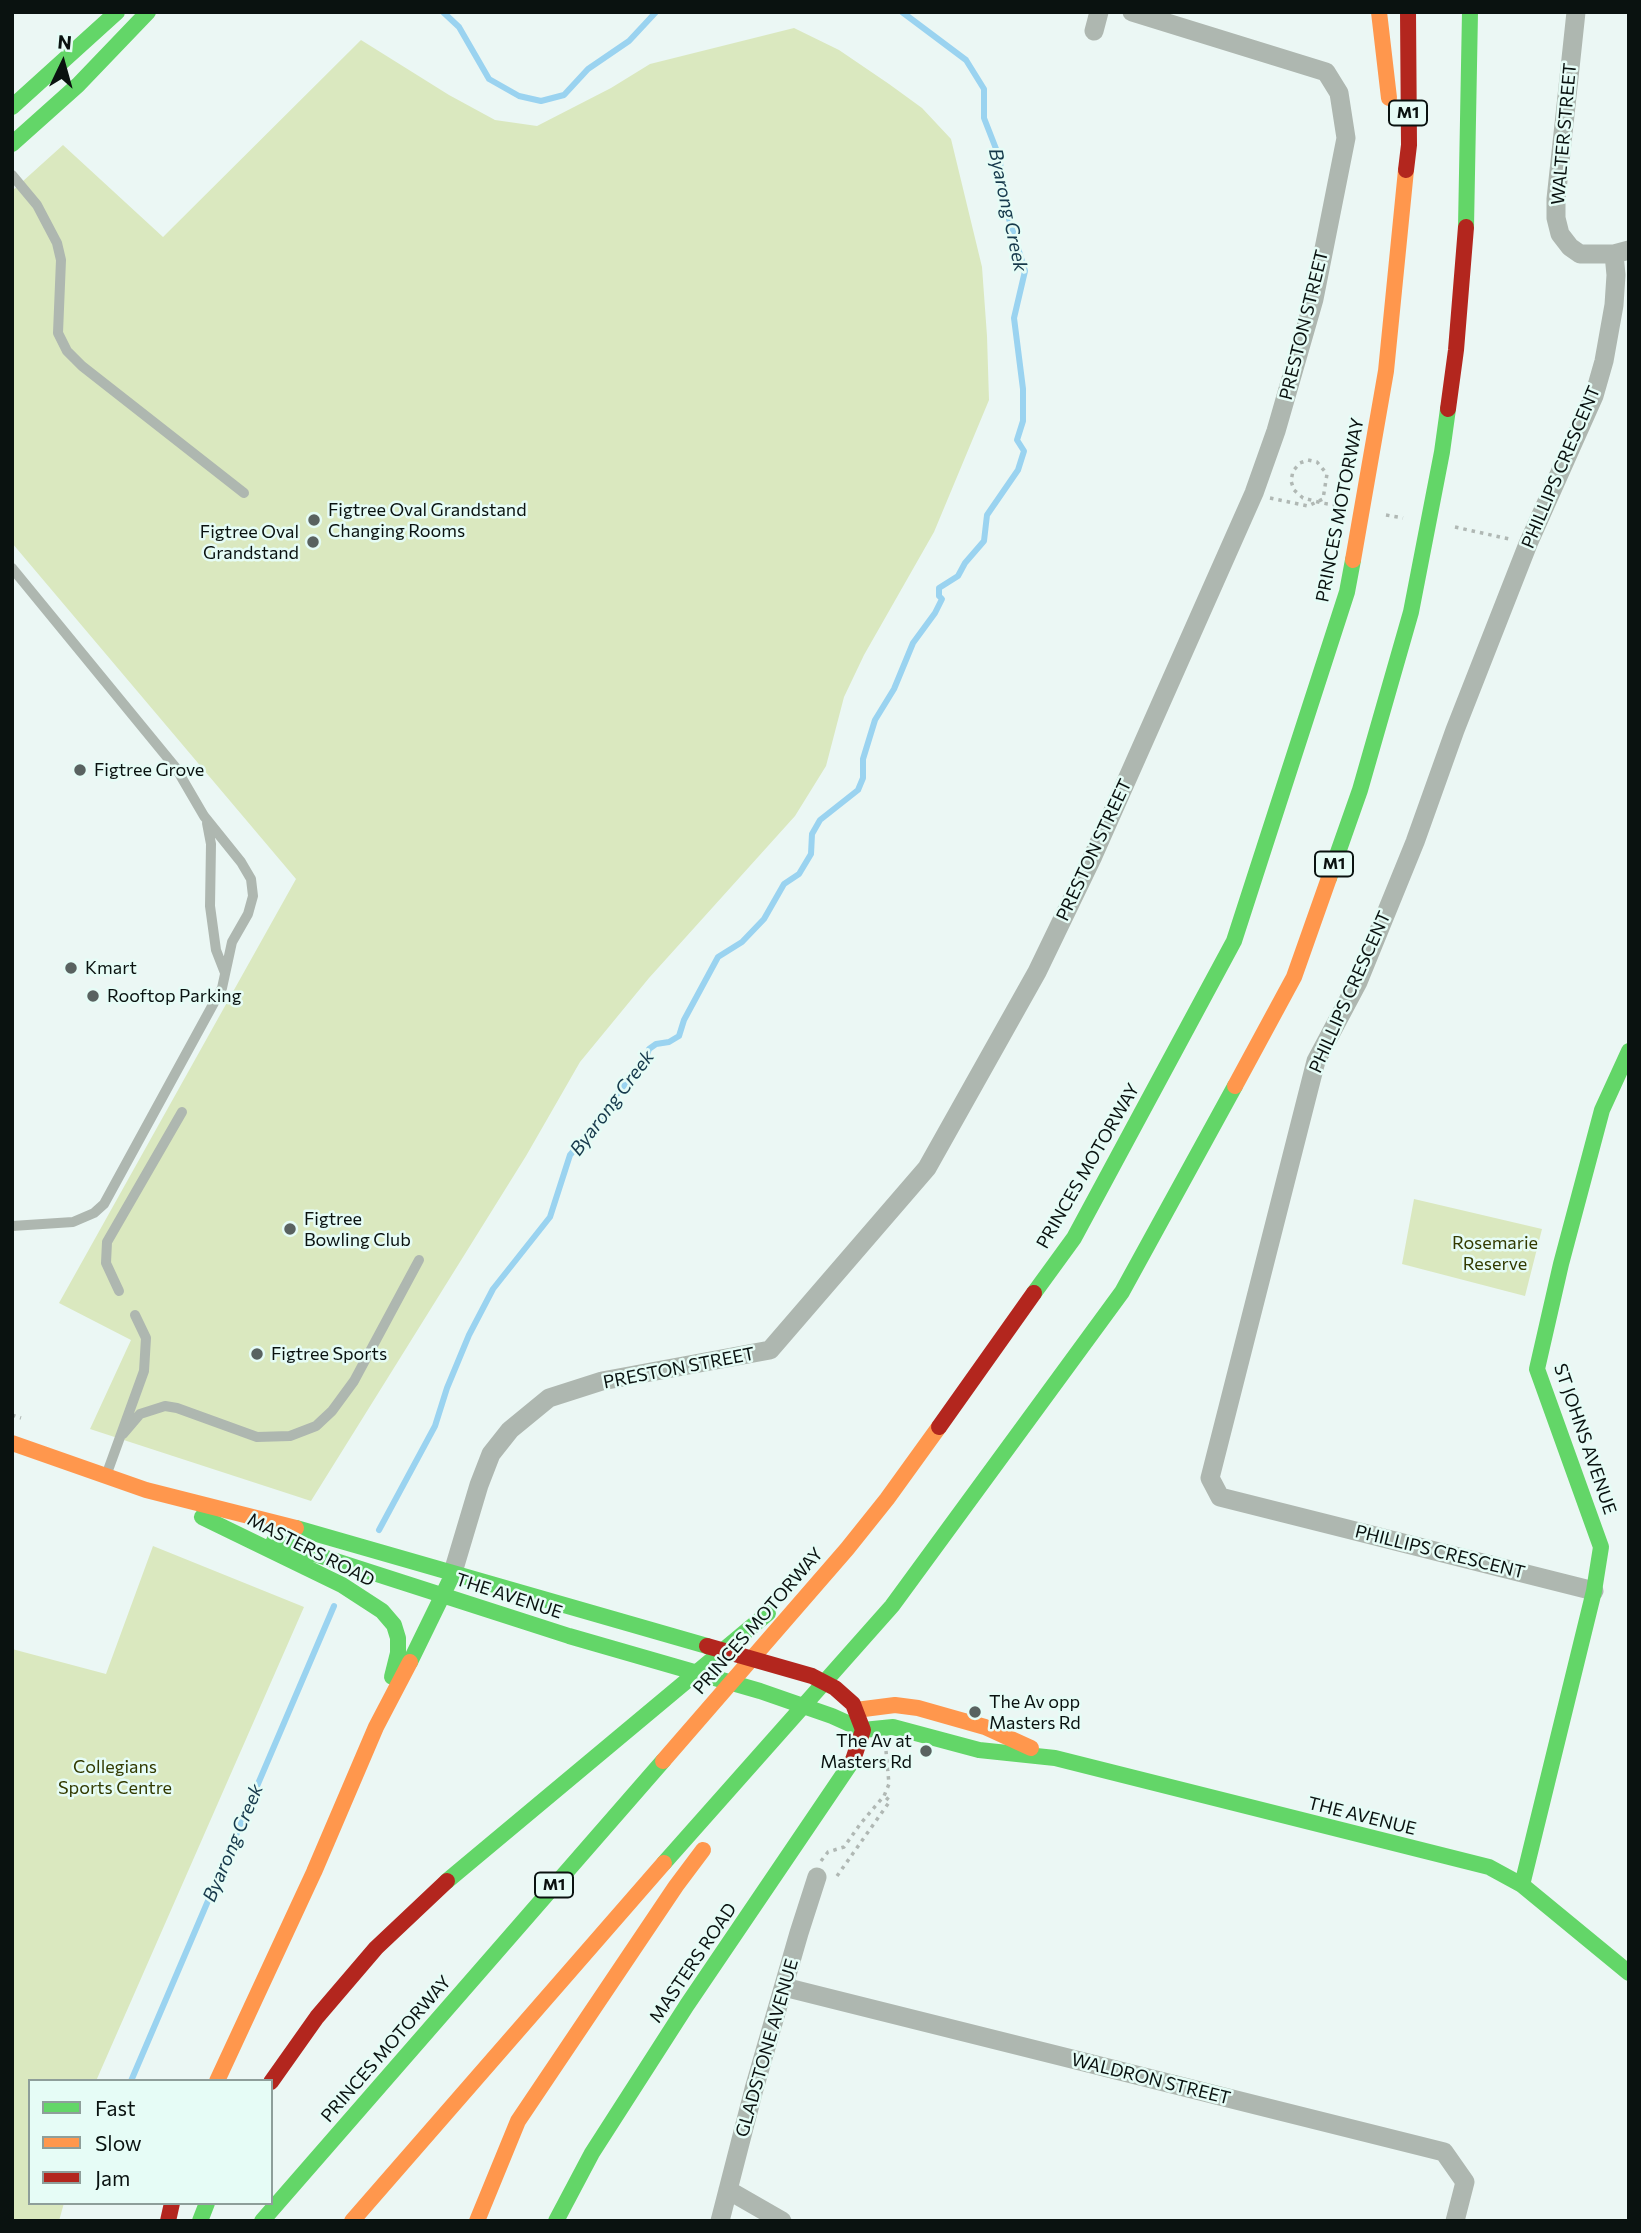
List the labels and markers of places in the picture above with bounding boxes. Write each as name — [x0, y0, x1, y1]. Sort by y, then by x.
place label: Figtree Oval Grandstand Changing Rooms — [328, 499, 527, 542]
marker: Figtree Oval Grandstand Changing Rooms — [306, 512, 322, 528]
place label: Figtree Oval Grandstand — [200, 521, 299, 564]
marker: Figtree Oval Grandstand — [305, 534, 321, 550]
place label: Figtree Grove — [94, 759, 204, 781]
marker: Figtree Grove — [72, 762, 88, 778]
place label: Kmart — [85, 957, 137, 979]
marker: Kmart — [63, 960, 79, 976]
place label: Rooftop Parking — [107, 985, 241, 1007]
marker: Rooftop Parking — [85, 988, 101, 1004]
place label: Figtree Bowling Club — [304, 1208, 411, 1250]
marker: Figtree Bowling Club — [282, 1221, 298, 1237]
place label: Figtree Sports — [271, 1343, 387, 1365]
marker: Figtree Sports — [249, 1346, 265, 1362]
place label: The Av opp Masters Rd — [989, 1691, 1081, 1734]
marker: The Av opp Masters Rd — [967, 1704, 983, 1720]
place label: The Av at Masters Rd — [820, 1730, 912, 1772]
marker: The Av at Masters Rd — [918, 1743, 934, 1759]

